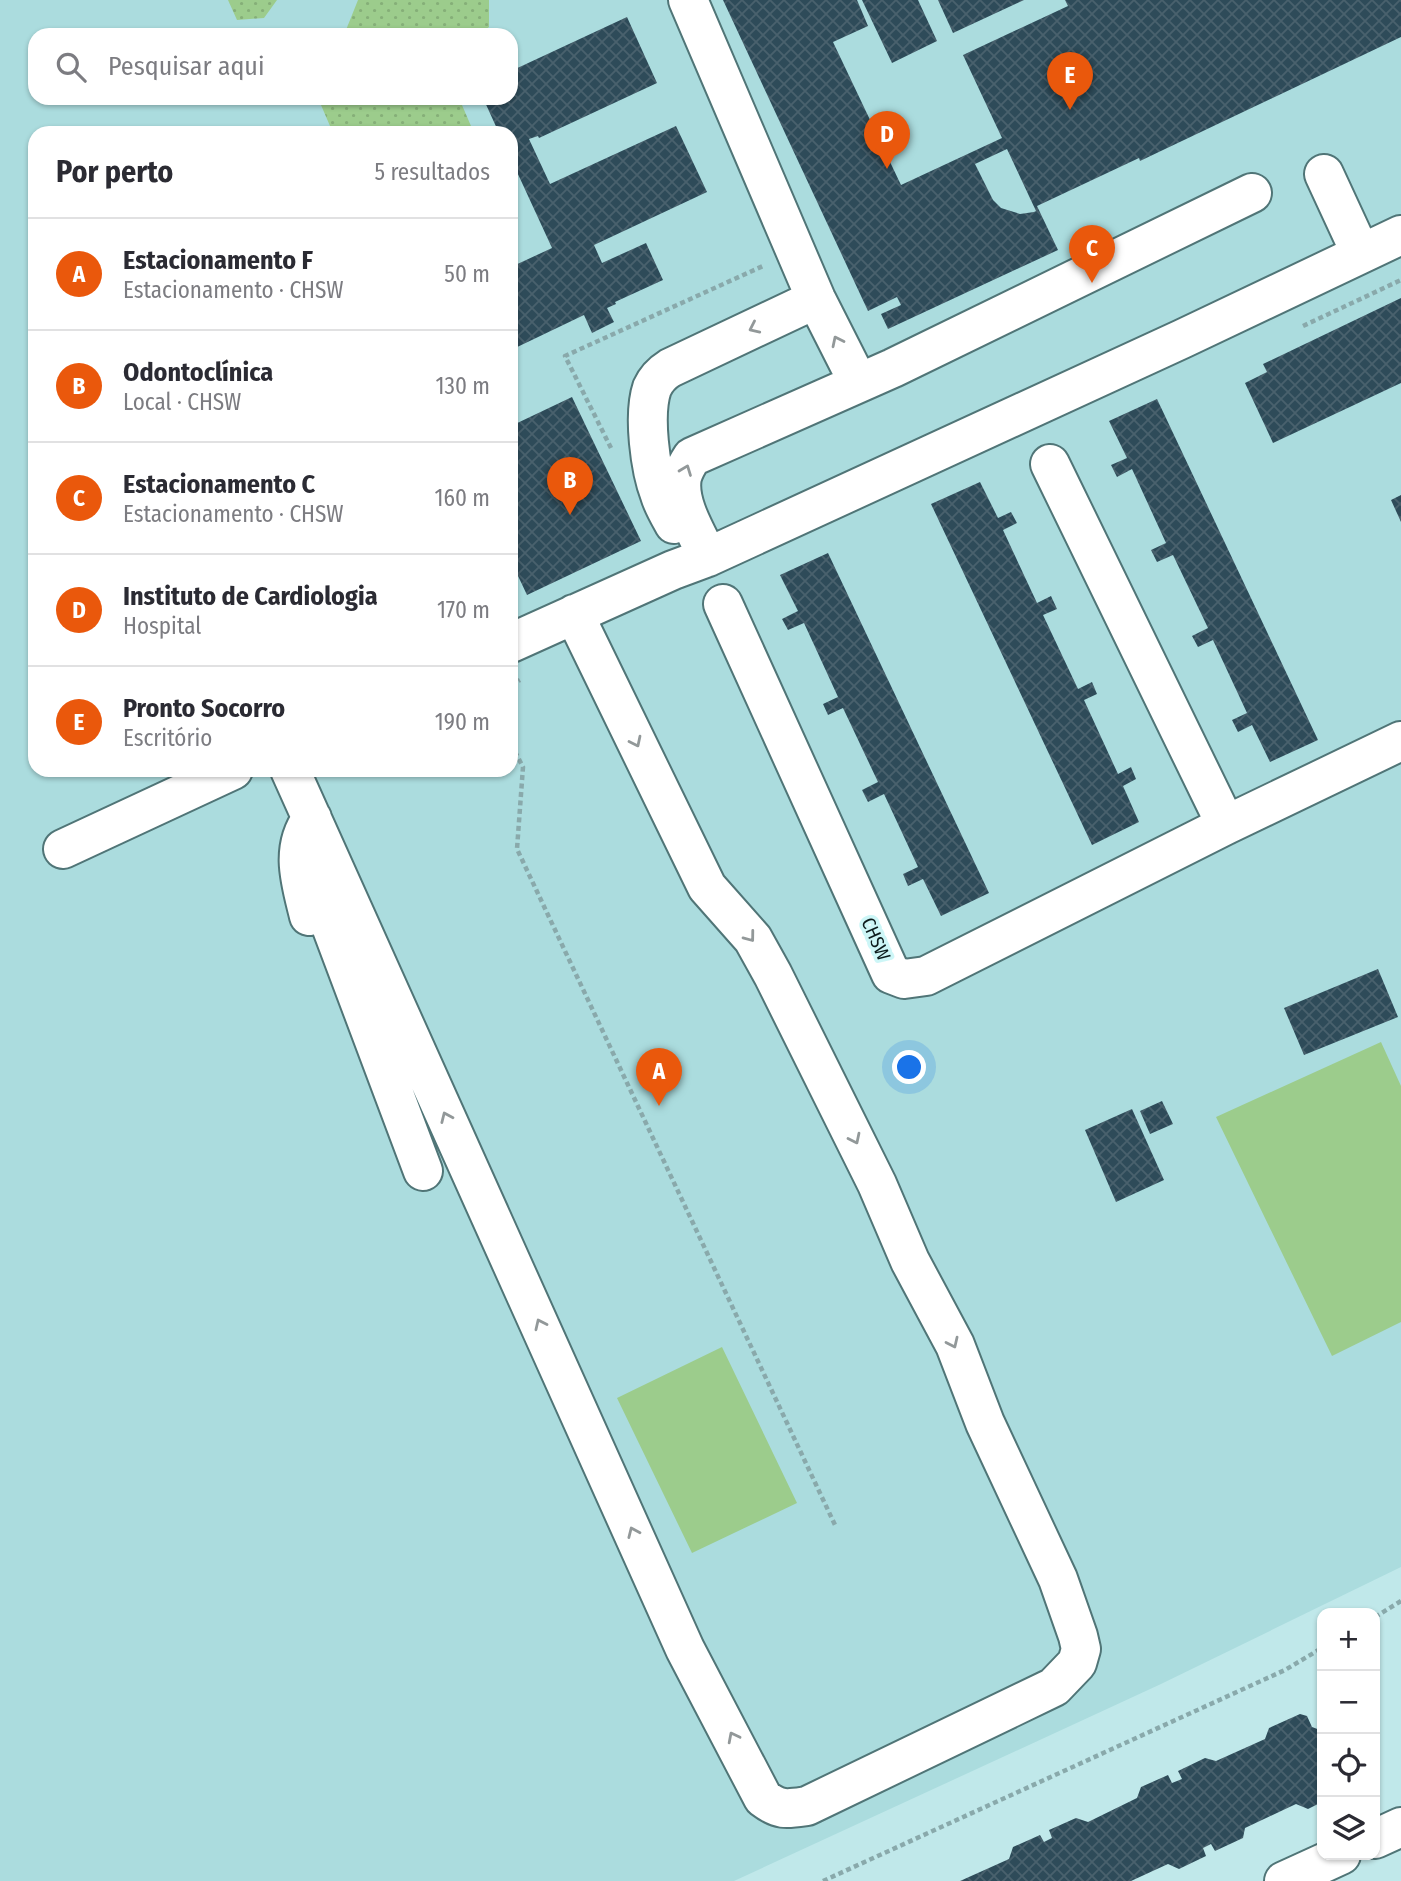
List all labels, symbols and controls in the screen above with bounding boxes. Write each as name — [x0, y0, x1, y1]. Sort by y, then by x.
search box — [28, 28, 518, 105]
icon: search — [52, 48, 90, 86]
text: Pesquisar aqui — [108, 51, 265, 82]
pin: E — [1047, 52, 1093, 110]
pin: D — [864, 111, 910, 169]
text: Por perto — [56, 154, 173, 190]
text: 5 resultados — [374, 158, 490, 186]
pin: C — [1069, 225, 1115, 283]
text: Estacionamento F — [123, 245, 313, 276]
text: A — [73, 260, 85, 288]
text: 50 m — [444, 260, 490, 288]
text: Estacionamento · CHSW — [123, 276, 343, 304]
one-way arrow — [749, 320, 762, 334]
one-way arrow — [831, 336, 845, 348]
text: Odontoclínica — [123, 357, 273, 388]
text: B — [73, 372, 85, 400]
text: 130 m — [436, 372, 490, 400]
text: Local · CHSW — [123, 388, 241, 416]
pin: B — [547, 457, 593, 515]
one-way arrow — [678, 465, 692, 477]
text: Estacionamento C — [123, 469, 315, 500]
text: C — [73, 484, 85, 512]
text: 160 m — [435, 484, 490, 512]
text: Estacionamento · CHSW — [123, 500, 343, 528]
text: Instituto de Cardiologia — [123, 581, 378, 612]
text: D — [72, 596, 86, 624]
text: 170 m — [437, 596, 490, 624]
text: Hospital — [123, 612, 201, 640]
text: Pronto Socorro — [123, 693, 285, 724]
text: E — [74, 708, 84, 736]
text: 190 m — [435, 708, 490, 736]
text: Escritório — [123, 724, 212, 752]
one-way arrow — [628, 735, 642, 747]
street label: CHSW — [856, 914, 896, 964]
one-way arrow — [742, 929, 754, 942]
pin: A — [636, 1048, 682, 1106]
your location — [892, 1050, 926, 1084]
one-way arrow — [440, 1112, 454, 1125]
one-way arrow — [847, 1132, 861, 1144]
one-way arrow — [534, 1319, 548, 1332]
one-way arrow — [945, 1336, 959, 1349]
one-way arrow — [627, 1527, 641, 1539]
map controls — [1317, 1608, 1380, 1860]
button: + — [1317, 1608, 1380, 1671]
button: − — [1317, 1671, 1380, 1734]
one-way arrow — [727, 1731, 741, 1744]
button: locate — [1317, 1734, 1380, 1797]
button: layers — [1317, 1797, 1380, 1860]

